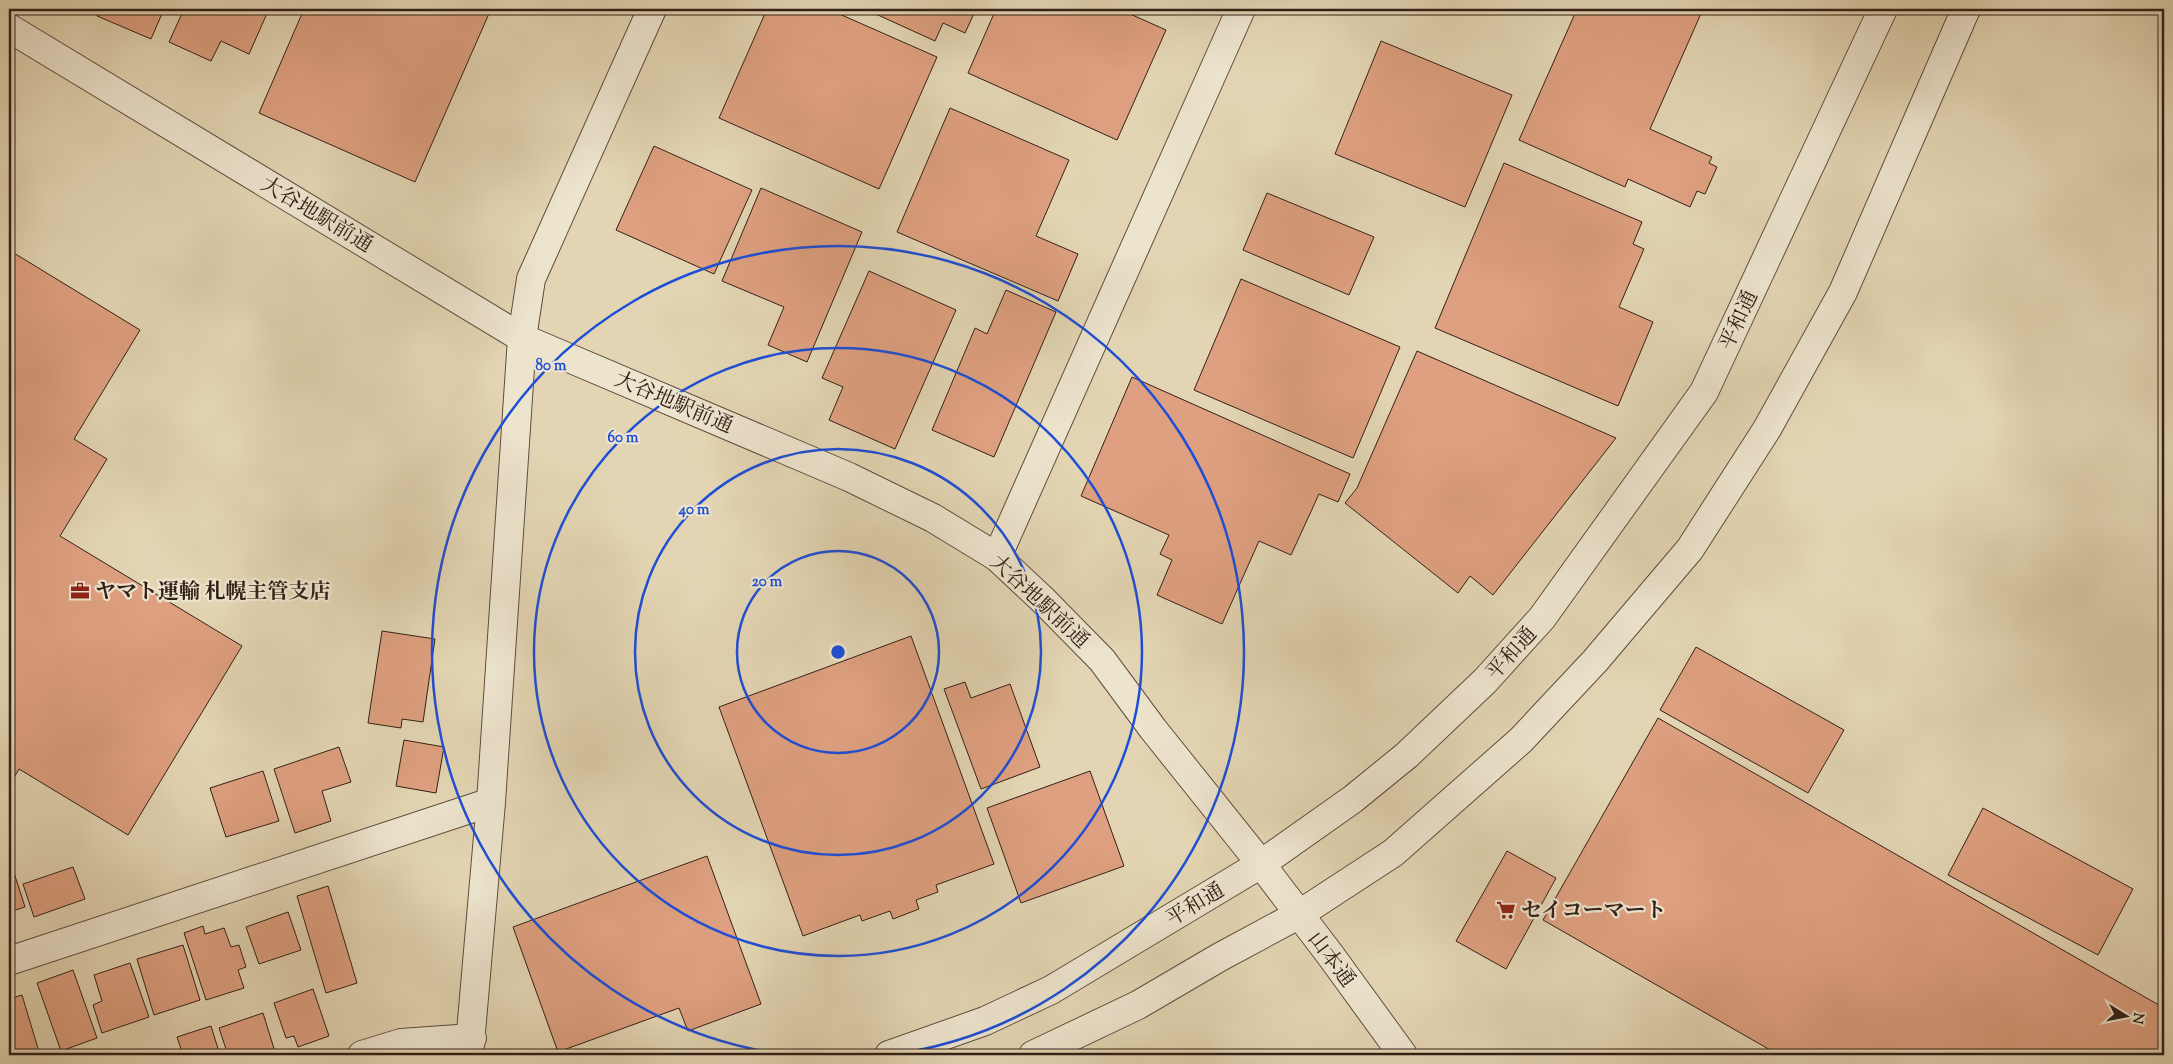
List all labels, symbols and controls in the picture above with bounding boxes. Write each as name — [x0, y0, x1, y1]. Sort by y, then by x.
street label: 大谷地駅前通 — [254, 170, 378, 261]
street label: 平和通 — [1713, 286, 1767, 356]
text: 80 m — [535, 356, 567, 377]
street label: 大谷地駅前通 — [609, 365, 737, 442]
text: 60 m — [608, 428, 639, 449]
text: 40 m — [678, 500, 710, 521]
street label: 大谷地駅前通 — [982, 549, 1095, 656]
text: 20 m — [752, 572, 783, 593]
place label: ヤマト運輸 札幌主管支店 — [95, 578, 330, 608]
office icon: ヤマト運輸 札幌主管支店 — [69, 580, 91, 602]
street label: 平和通 — [1480, 621, 1545, 688]
centre of rings — [829, 643, 847, 661]
street label: 平和通 — [1161, 877, 1231, 935]
place label: セイコーマート — [1521, 897, 1667, 927]
supermarket icon: セイコーマート — [1495, 899, 1517, 921]
street label: 山本通 — [1299, 926, 1361, 994]
north arrow — [2100, 992, 2150, 1042]
text: N — [2126, 1011, 2148, 1025]

